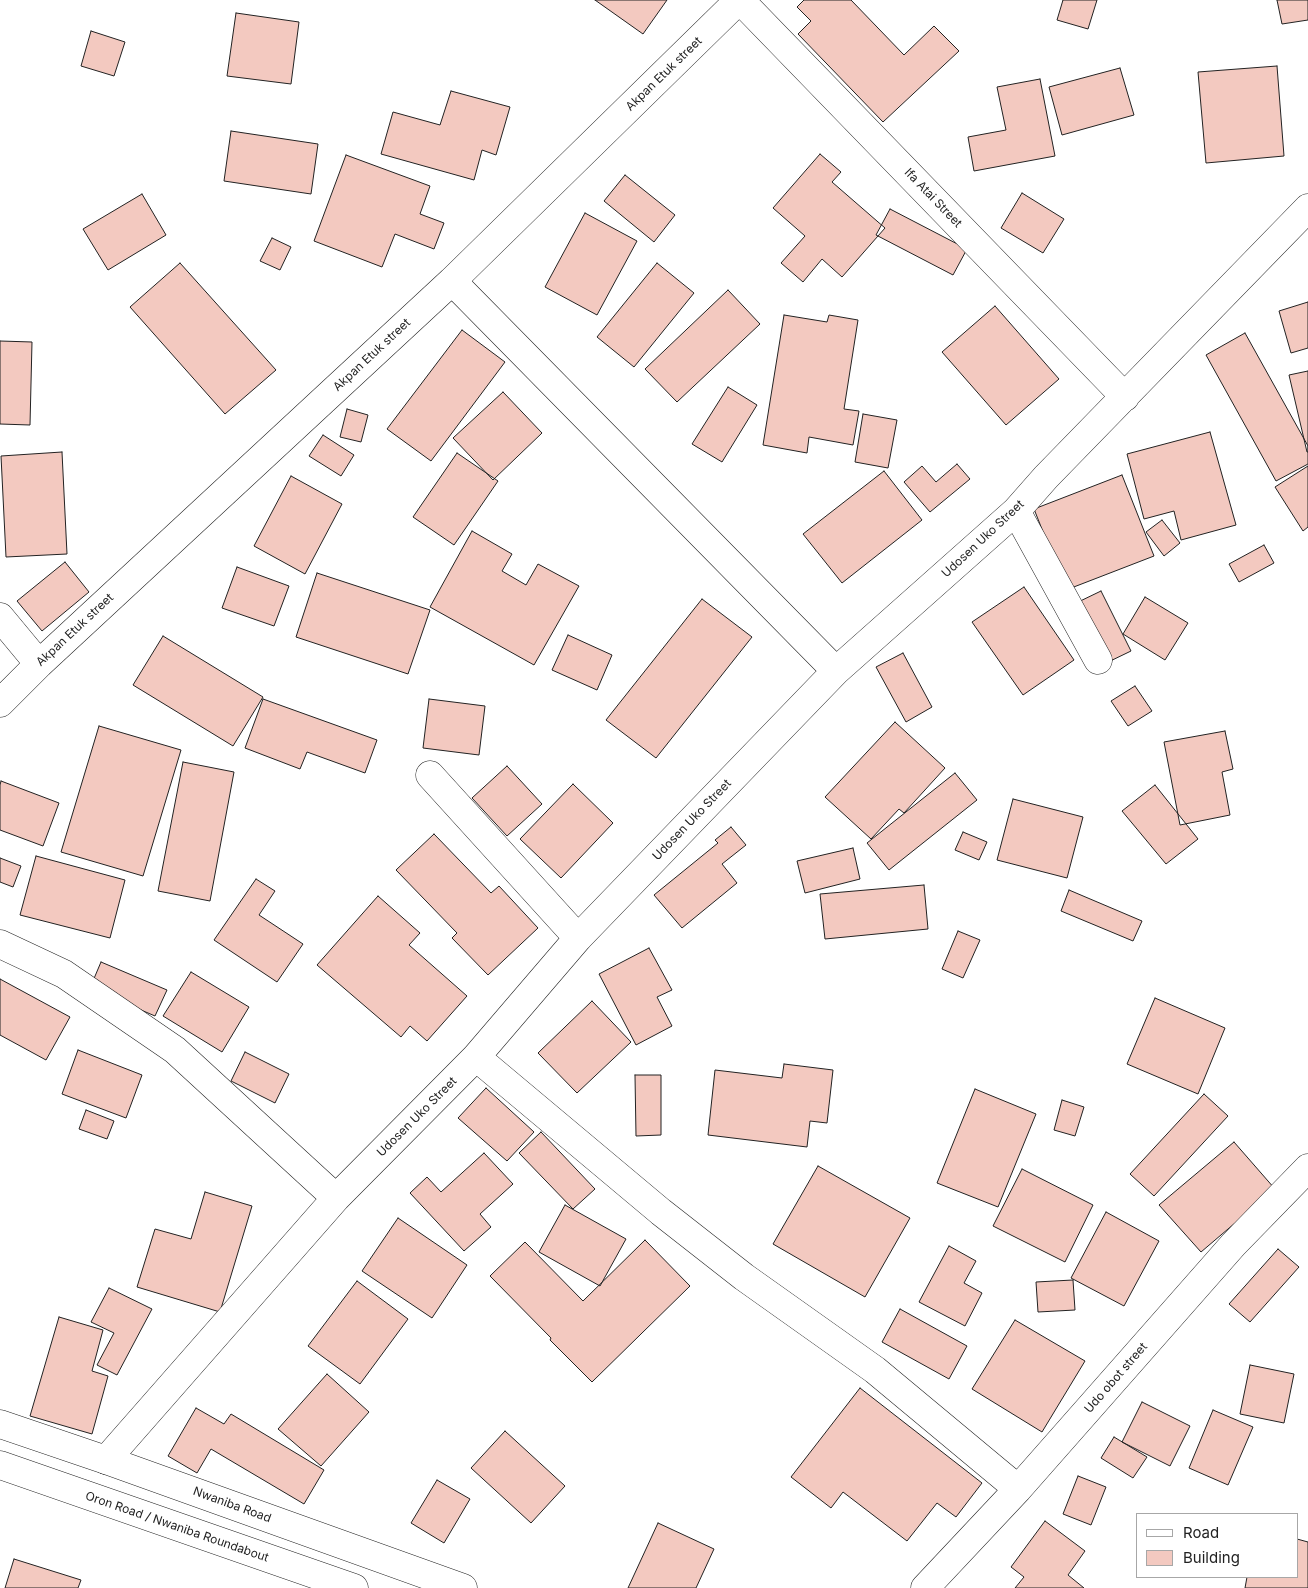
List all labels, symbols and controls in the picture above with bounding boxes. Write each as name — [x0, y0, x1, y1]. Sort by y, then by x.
street label: Akpan Etuk street — [623, 34, 705, 114]
street label: Ifa Atai Street — [901, 165, 965, 231]
street label: Akpan Etuk street — [330, 316, 414, 394]
street label: Udosen Uko Street — [939, 497, 1027, 581]
street label: Akpan Etuk street — [33, 591, 117, 669]
street label: Udosen Uko Street — [650, 777, 734, 863]
street label: Udosen Uko Street — [374, 1074, 460, 1160]
street label: Udo obot street — [1082, 1340, 1150, 1416]
street label: Nwaniba Road — [191, 1484, 273, 1526]
street label: Oron Road / Nwaniba Roundabout — [83, 1489, 271, 1565]
legend — [1136, 1513, 1298, 1578]
text: Road — [1183, 1523, 1219, 1542]
text: Building — [1183, 1548, 1240, 1567]

